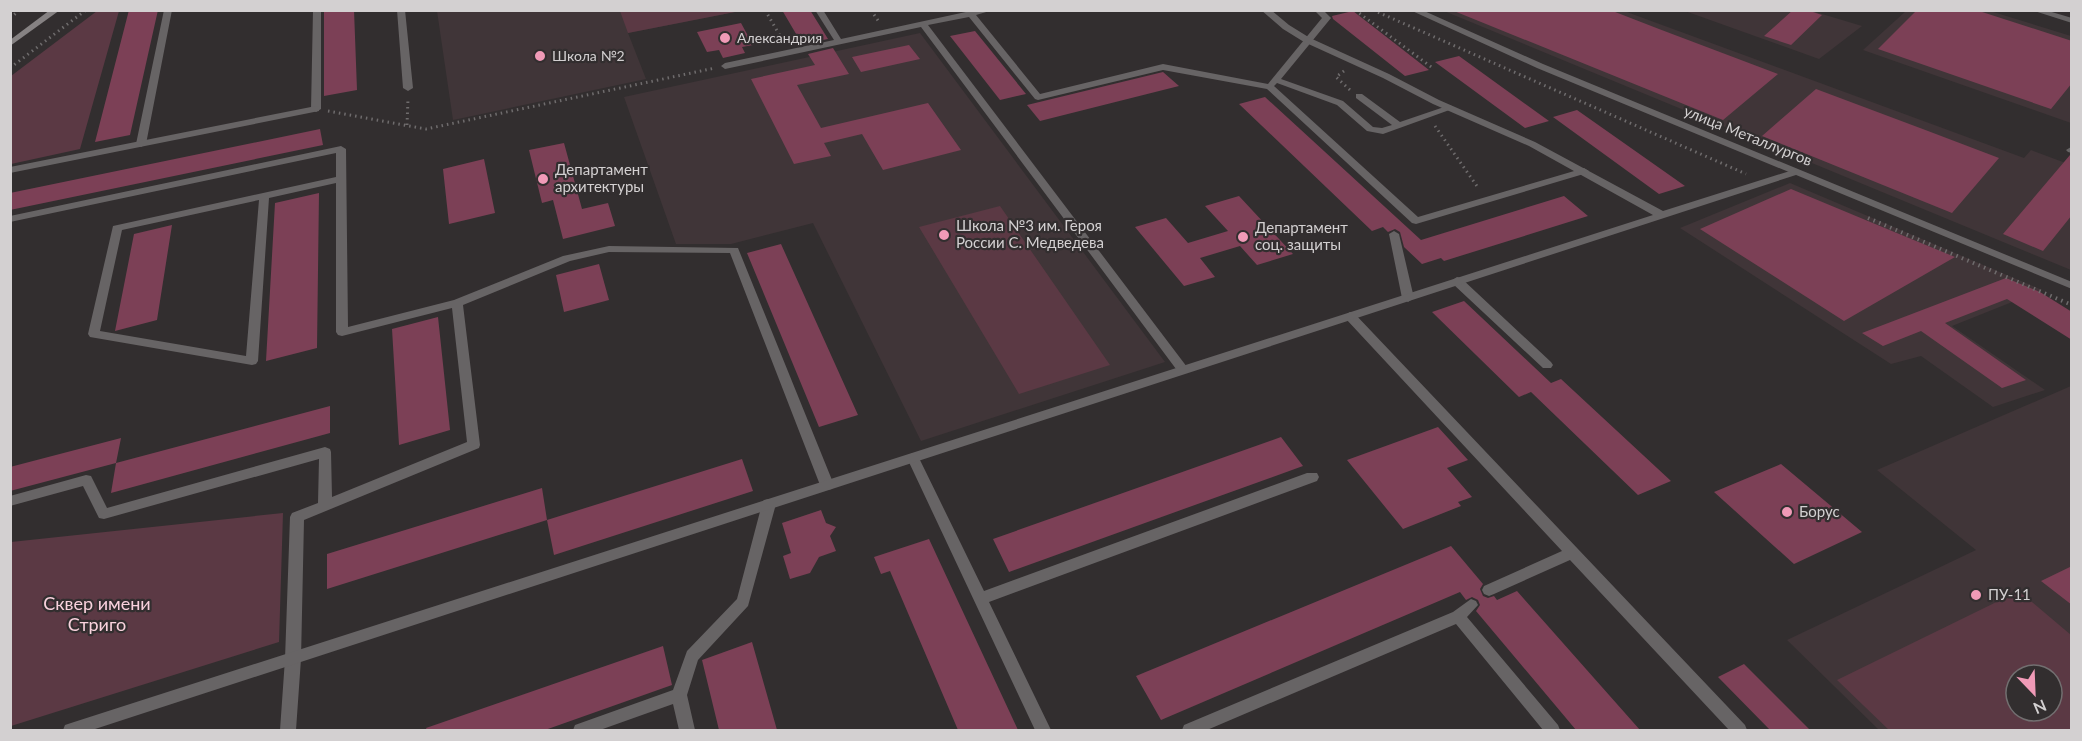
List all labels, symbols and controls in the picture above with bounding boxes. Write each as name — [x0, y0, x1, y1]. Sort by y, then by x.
place label: Александрия — [737, 29, 822, 46]
marker: Александрия — [718, 31, 732, 45]
place label: Школа №2 — [552, 47, 625, 64]
marker: Школа №2 — [533, 49, 547, 63]
street label: улица Металлургов — [1682, 101, 1815, 169]
place label: Департамент архитектуры — [555, 160, 648, 195]
marker: Департамент архитектуры — [536, 172, 550, 186]
place label: Школа №3 им. Героя России С. Медведева — [956, 216, 1104, 251]
place label: Департамент соц. защиты — [1255, 218, 1348, 253]
marker: Школа №3 им. Героя России С. Медведева — [937, 228, 951, 242]
marker: Департамент соц. защиты — [1236, 230, 1250, 244]
place label: Борус — [1799, 502, 1840, 520]
marker: Борус — [1780, 505, 1794, 519]
place label: ПУ-11 — [1988, 585, 2031, 603]
marker: ПУ-11 — [1969, 588, 1983, 602]
park label: Сквер имени Стриго — [43, 592, 151, 635]
north arrow — [2004, 663, 2064, 723]
text: N — [2031, 696, 2049, 718]

